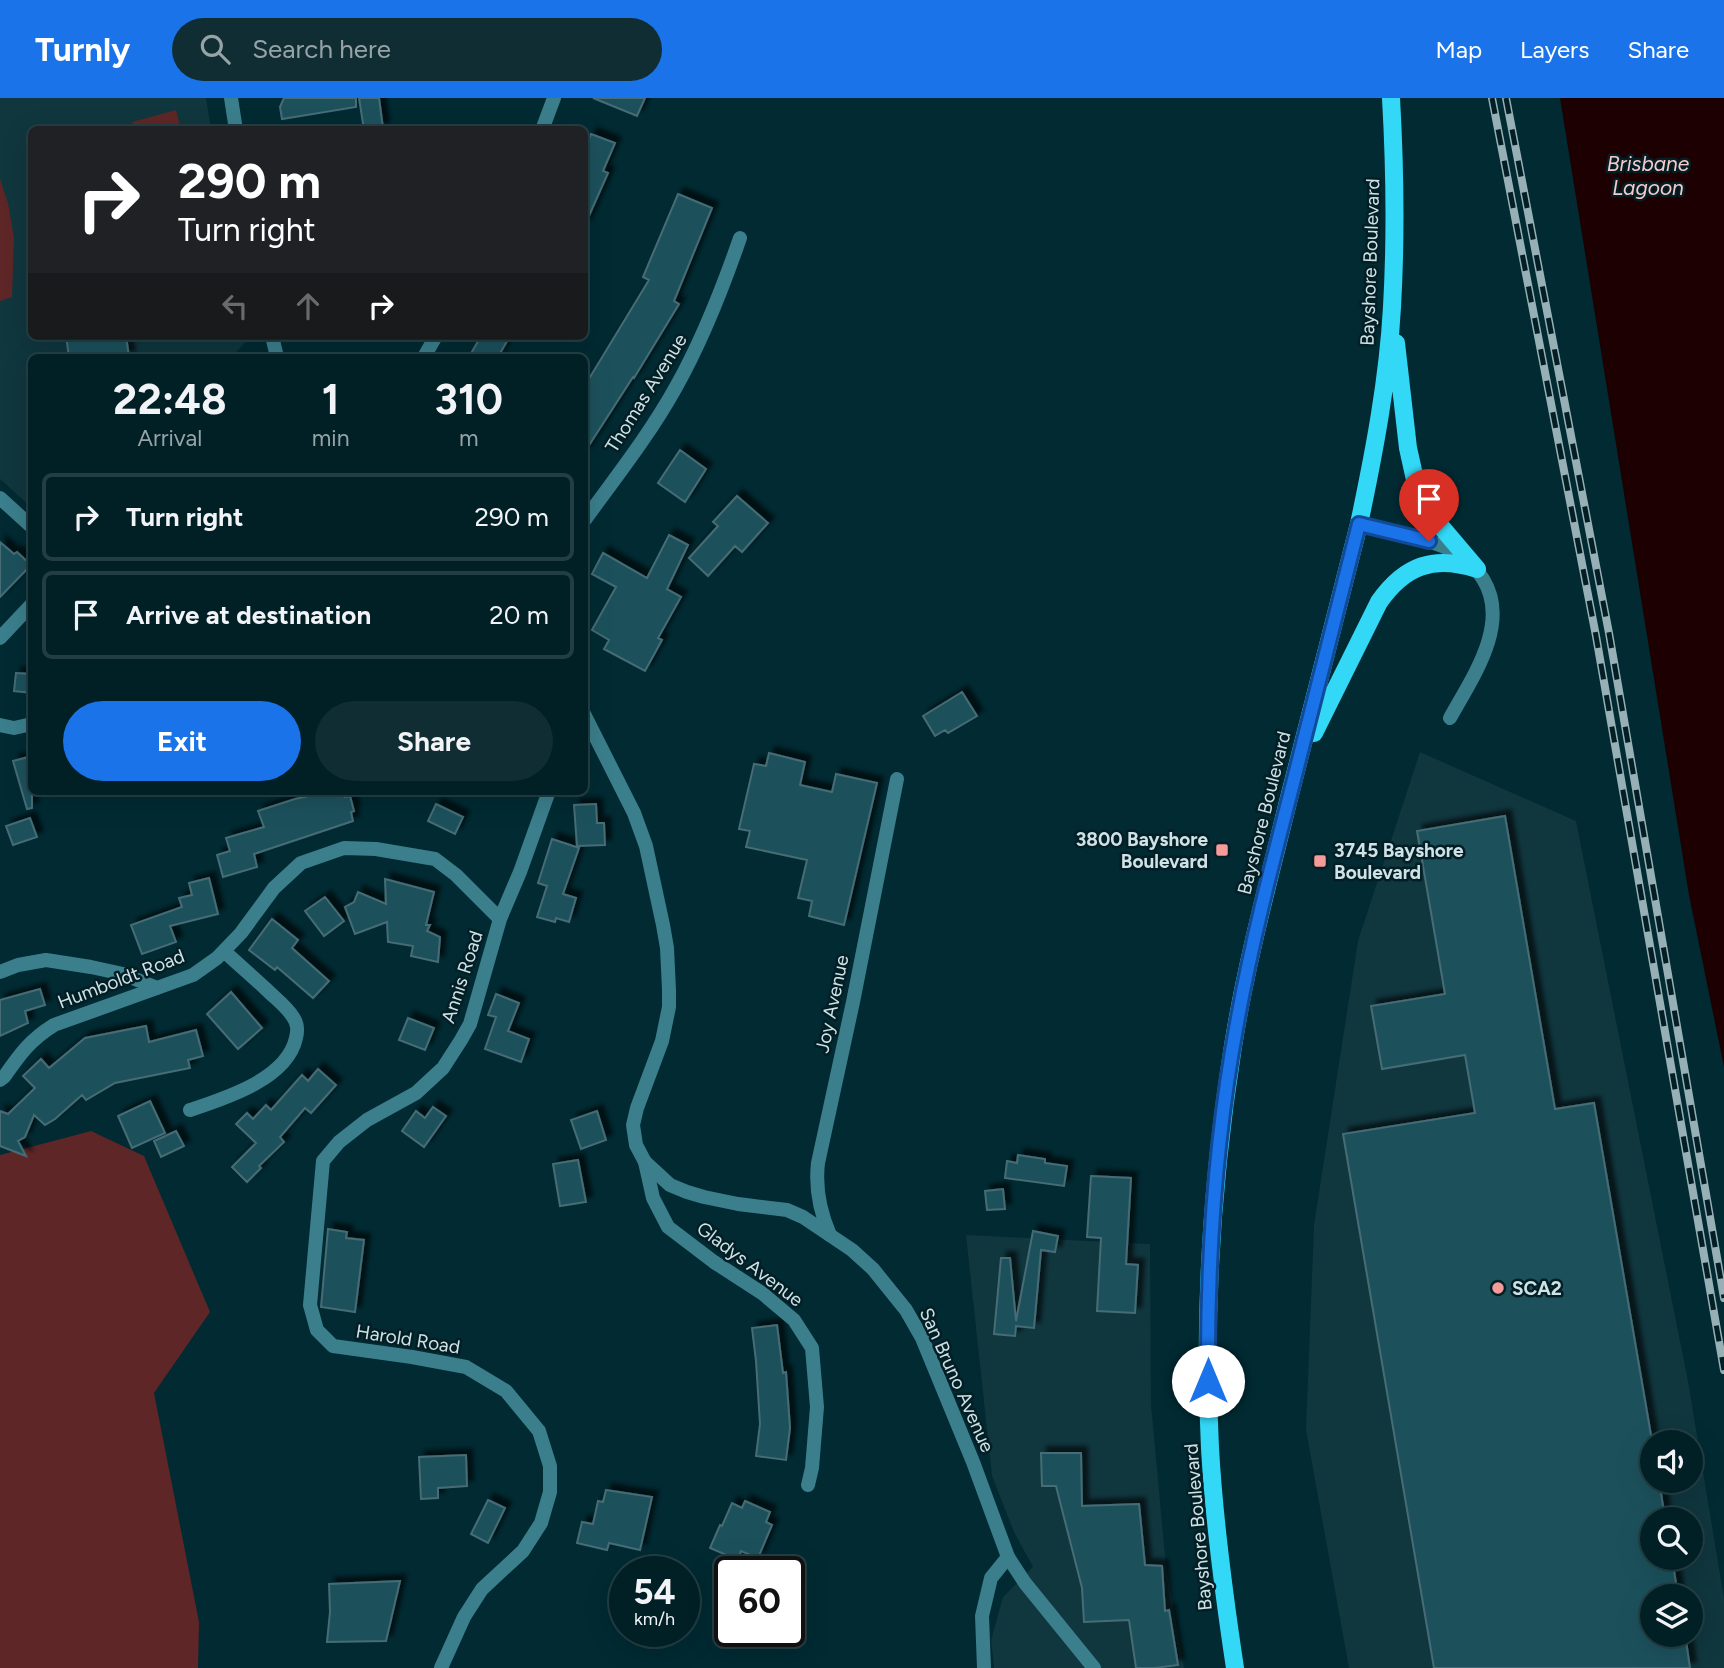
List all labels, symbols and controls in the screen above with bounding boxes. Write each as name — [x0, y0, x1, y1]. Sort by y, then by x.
search box — [172, 18, 662, 81]
text: Turnly — [35, 30, 130, 69]
icon: search — [196, 30, 234, 68]
text: Search here — [252, 33, 391, 65]
text: Map — [1435, 35, 1482, 64]
text: Layers — [1520, 35, 1589, 64]
text: Share — [1627, 35, 1689, 64]
text: 290 m — [178, 151, 321, 210]
water label: Brisbane Lagoon — [1607, 151, 1690, 200]
icon: right — [63, 154, 154, 245]
street label: Bayshore Boulevard — [1356, 178, 1384, 346]
text: Turn right — [178, 211, 316, 249]
icon: left — [216, 287, 254, 325]
icon: ahead — [289, 287, 327, 325]
icon: right — [362, 287, 400, 325]
street label: Thomas Avenue — [600, 329, 692, 457]
text: 22:48 — [113, 374, 227, 425]
text: 1 — [322, 374, 340, 425]
text: 310 — [435, 374, 503, 425]
text: Arrival — [137, 424, 202, 452]
text: min — [312, 424, 350, 452]
text: m — [459, 424, 479, 452]
pin — [1399, 469, 1459, 541]
icon: arrive — [1410, 480, 1448, 518]
icon: right — [67, 498, 105, 536]
text: Turn right — [126, 501, 243, 533]
text: 290 m — [475, 501, 549, 533]
icon: arrive — [67, 596, 105, 634]
text: Arrive at destination — [126, 599, 371, 631]
text: 20 m — [489, 599, 549, 631]
button: Exit — [63, 701, 301, 781]
button: Share — [315, 701, 553, 781]
street label: Bayshore Boulevard — [1233, 729, 1295, 897]
place label: 3800 Bayshore Boulevard — [1076, 828, 1208, 873]
place label: 3745 Bayshore Boulevard — [1334, 839, 1464, 884]
marker: 3800 Bayshore Boulevard — [1214, 842, 1230, 858]
marker: 3745 Bayshore Boulevard — [1312, 853, 1328, 869]
street label: Annis Road — [436, 928, 488, 1026]
street label: Humboldt Road — [54, 944, 188, 1014]
street label: Joy Avenue — [810, 953, 854, 1055]
street label: Gladys Avenue — [692, 1217, 808, 1311]
place label: SCA2 — [1512, 1277, 1562, 1300]
marker: SCA2 — [1490, 1280, 1506, 1296]
street label: San Bruno Avenue — [915, 1304, 999, 1456]
street label: Harold Road — [354, 1319, 462, 1359]
position arrow — [1171, 1344, 1245, 1418]
map controls — [1640, 1430, 1703, 1647]
button: sound — [1640, 1430, 1703, 1493]
street label: Bayshore Boulevard — [1179, 1443, 1217, 1611]
button: search — [1640, 1507, 1703, 1570]
speed limit sign: 60 — [714, 1556, 805, 1647]
text: 54 — [633, 1571, 676, 1613]
button: layers — [1640, 1584, 1703, 1647]
text: km/h — [634, 1608, 675, 1630]

